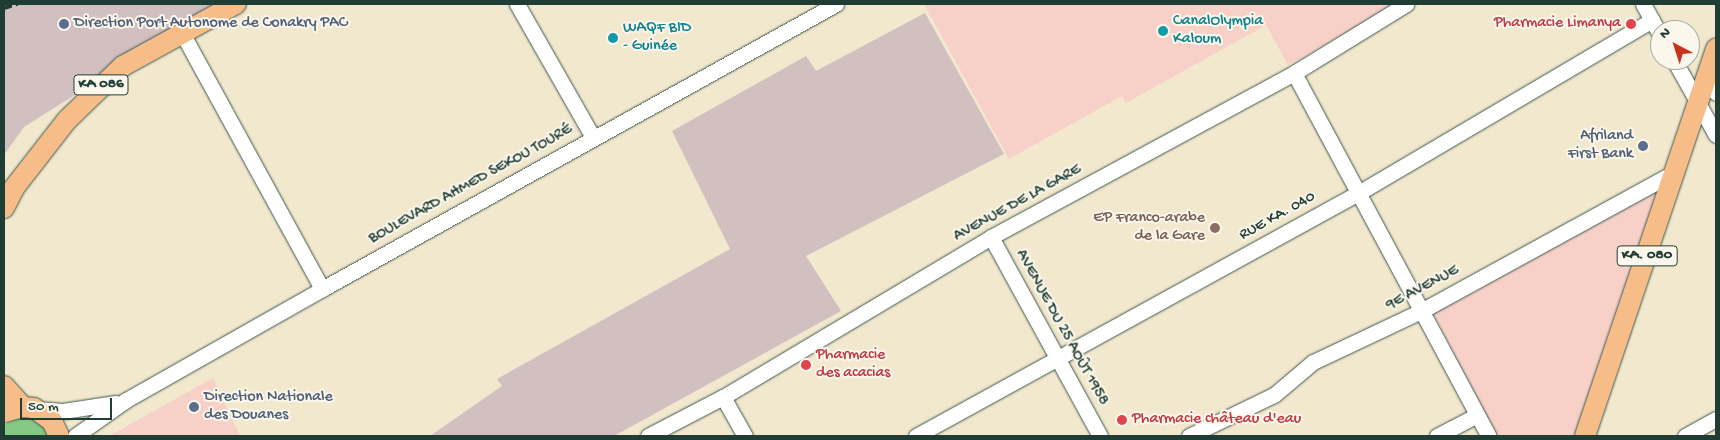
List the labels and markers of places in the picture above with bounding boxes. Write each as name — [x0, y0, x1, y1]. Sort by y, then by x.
place label: CanalOlympia Kaloum — [1173, 12, 1263, 50]
place label: Direction Port Autonome de Conakry PAC — [74, 14, 347, 34]
place label: Pharmacie Limanya — [1494, 14, 1621, 34]
marker: Direction Port Autonome de Conakry PAC — [58, 18, 70, 30]
marker: Pharmacie Limanya — [1625, 18, 1637, 30]
place label: WAQF BID - Guinée — [623, 19, 691, 57]
marker: CanalOlympia Kaloum — [1157, 25, 1169, 37]
marker: WAQF BID - Guinée — [607, 32, 619, 44]
place label: Afriland First Bank — [1568, 127, 1633, 165]
marker: Afriland First Bank — [1637, 140, 1649, 152]
place label: EP Franco-arabe de la Gare — [1093, 209, 1205, 247]
marker: EP Franco-arabe de la Gare — [1209, 222, 1221, 234]
place label: Pharmacie des acacias — [816, 346, 890, 384]
marker: Pharmacie des acacias — [800, 359, 812, 371]
place label: Direction Nationale des Douanes — [204, 388, 333, 426]
marker: Direction Nationale des Douanes — [188, 401, 200, 413]
place label: Pharmacie château d'eau — [1132, 410, 1301, 430]
marker: Pharmacie château d'eau — [1116, 414, 1128, 426]

